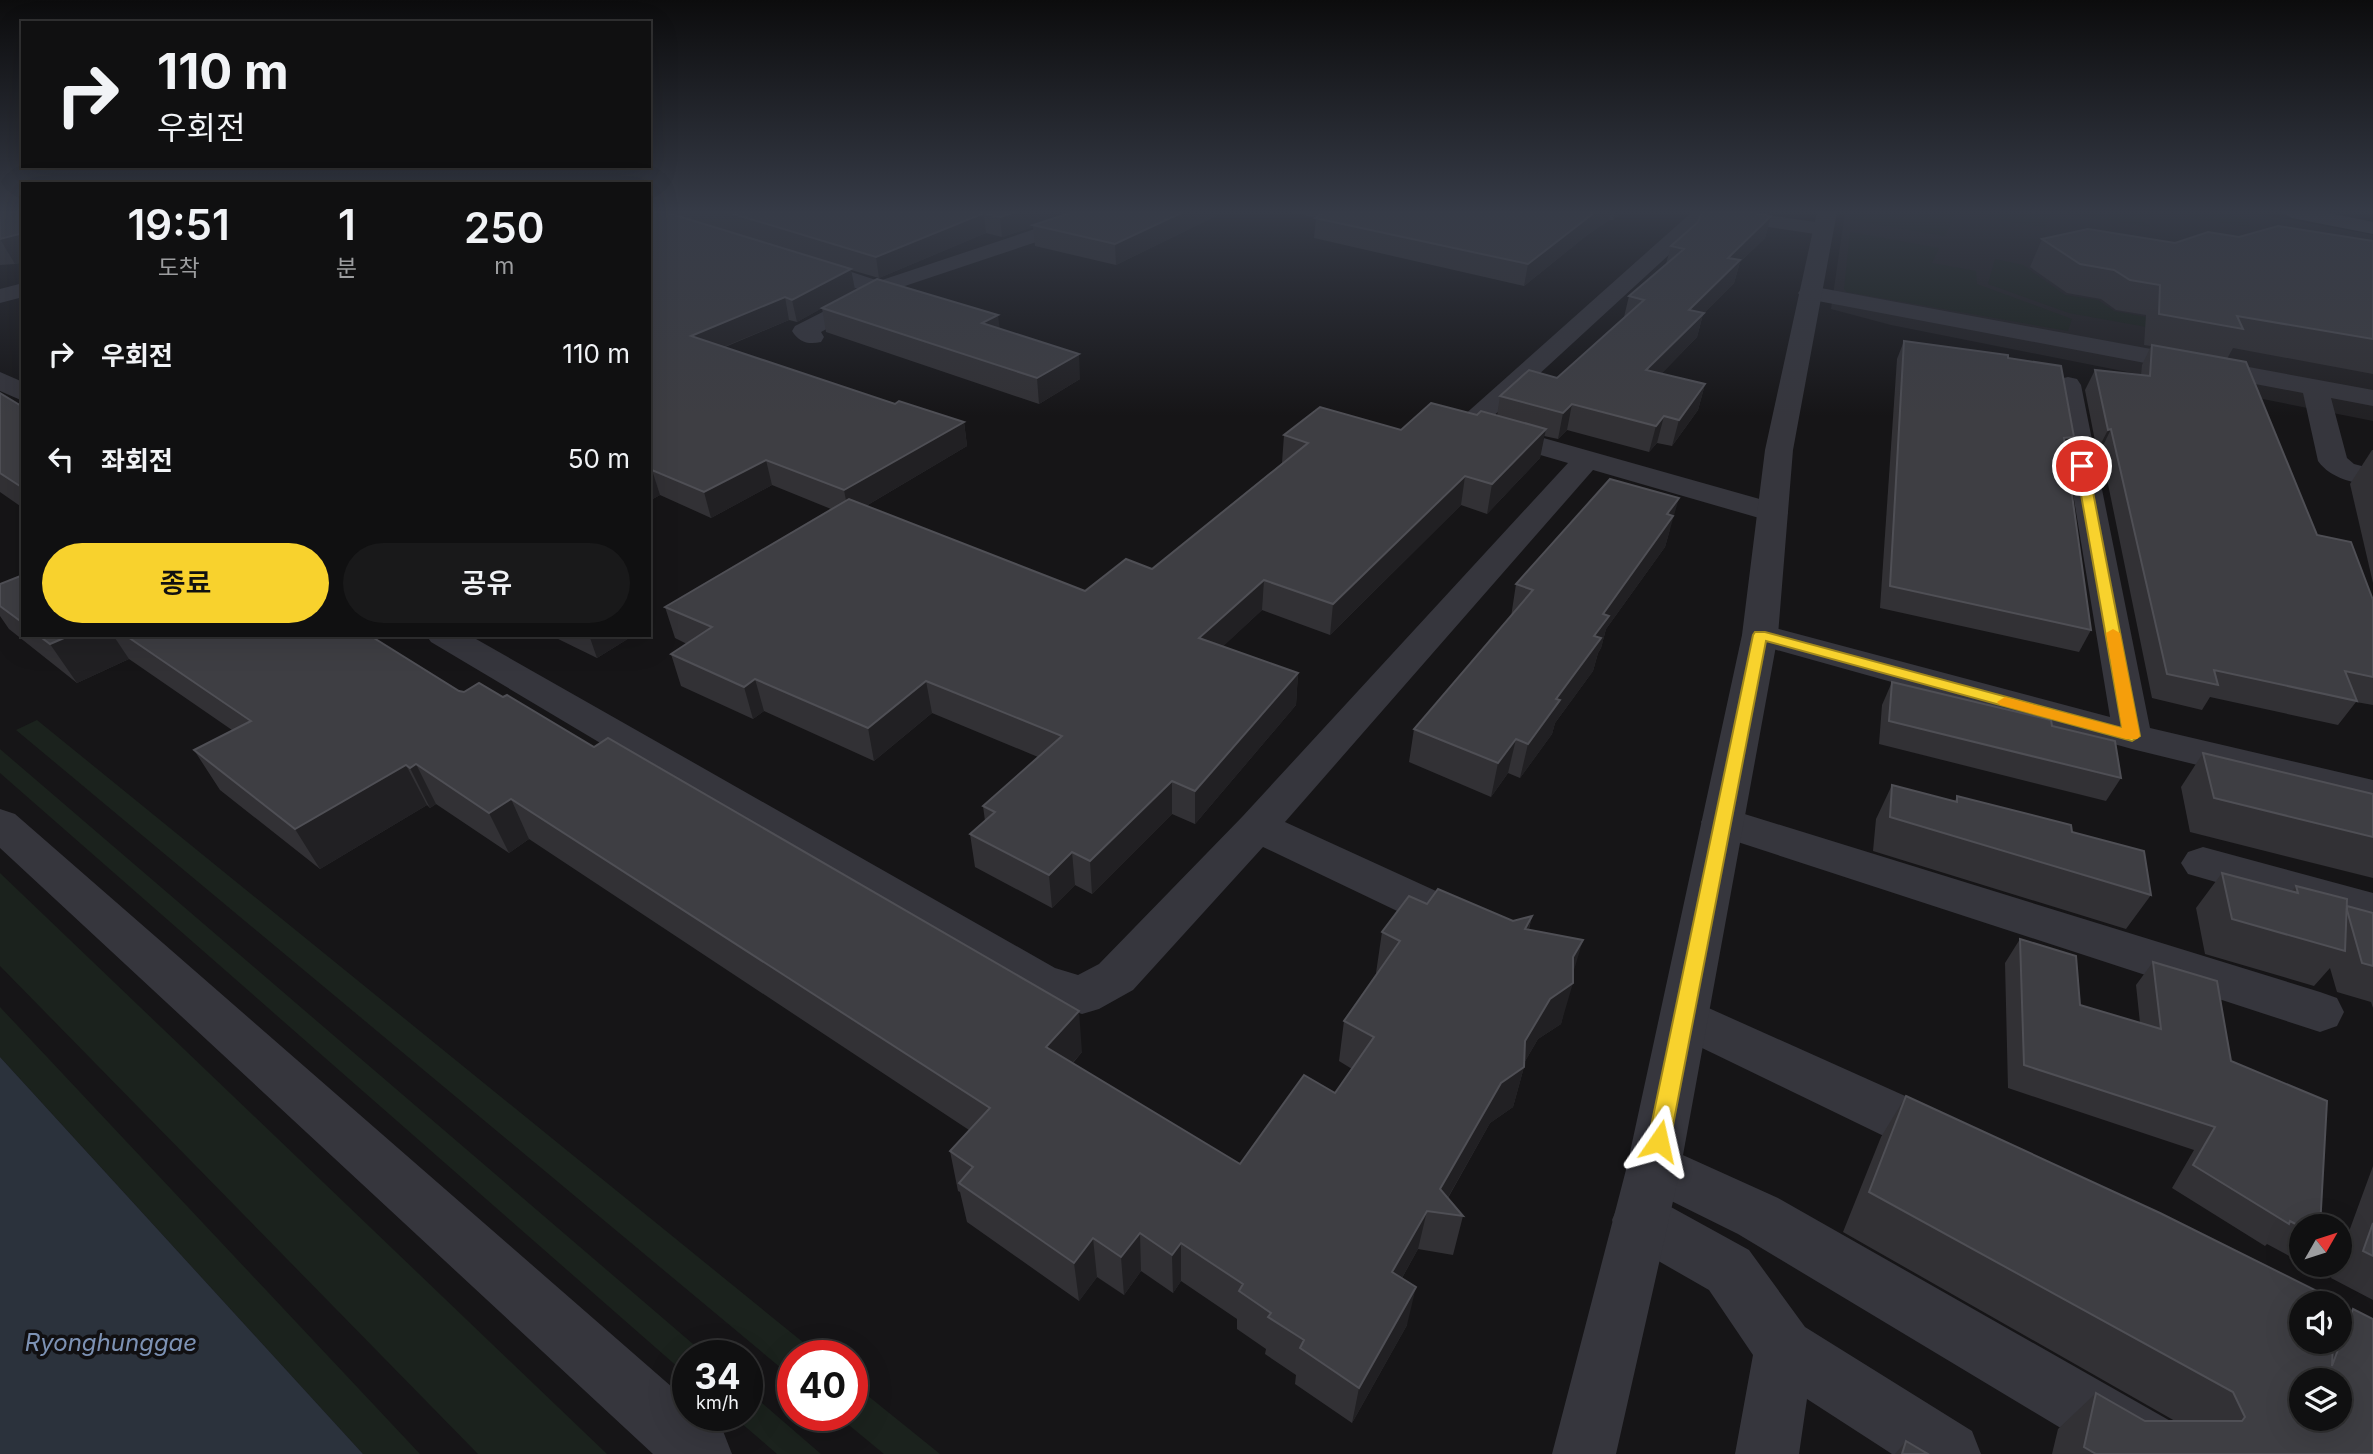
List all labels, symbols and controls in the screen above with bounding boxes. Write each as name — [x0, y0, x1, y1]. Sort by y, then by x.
text: 110 m — [157, 42, 289, 101]
icon: right — [42, 49, 133, 140]
text: 우회전 — [157, 108, 245, 147]
text: 19:51 — [128, 199, 230, 250]
text: 1 — [338, 199, 356, 250]
text: 250 — [464, 202, 544, 253]
text: m — [494, 252, 514, 280]
text: 도착 — [158, 254, 200, 282]
text: 분 — [336, 254, 358, 282]
icon: right — [42, 335, 80, 373]
text: 110 m — [562, 338, 630, 369]
text: 우회전 — [101, 340, 173, 371]
pin — [2052, 436, 2112, 496]
icon: left — [42, 440, 80, 478]
text: 50 m — [568, 443, 630, 474]
text: 좌회전 — [101, 445, 173, 476]
icon: arrive — [2063, 447, 2101, 485]
button: 종료 — [42, 543, 329, 623]
button: 공유 — [343, 543, 630, 623]
position arrow — [1622, 1104, 1696, 1178]
north arrow — [2289, 1214, 2352, 1278]
map controls — [2289, 1214, 2352, 1431]
button: sound — [2289, 1291, 2352, 1354]
water label: Ryonghunggae — [25, 1328, 197, 1357]
speed limit sign: 40 — [777, 1340, 868, 1431]
text: 34 — [694, 1355, 741, 1397]
button: layers — [2289, 1368, 2352, 1431]
text: km/h — [696, 1392, 739, 1413]

